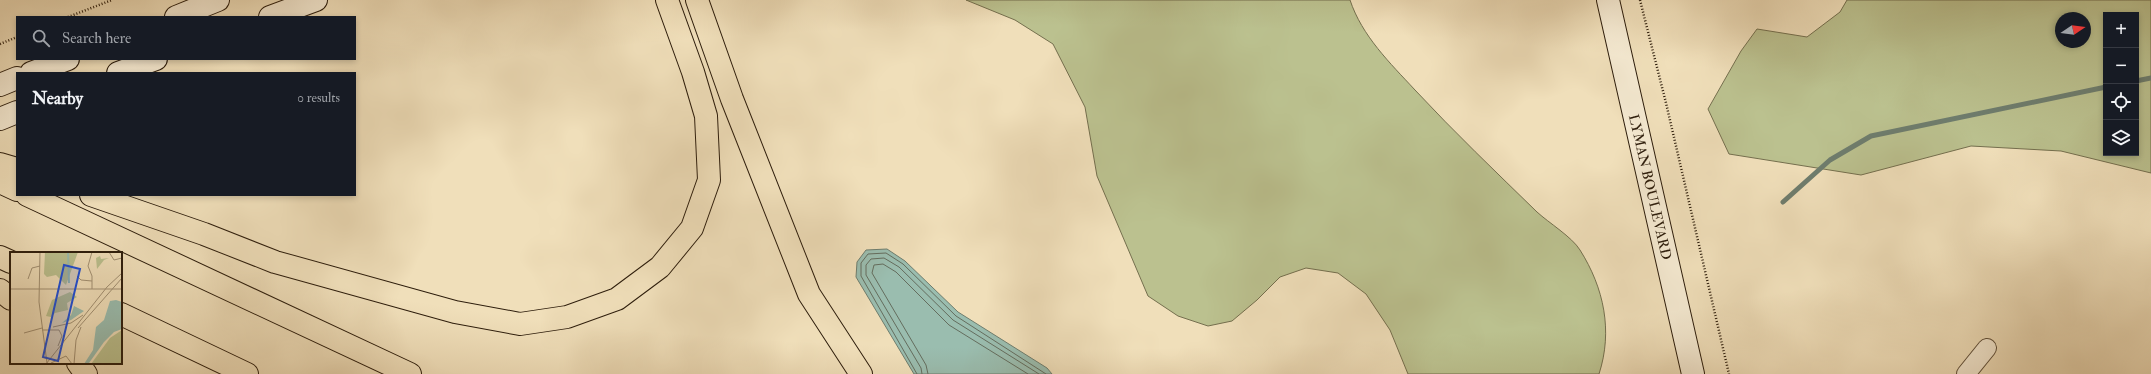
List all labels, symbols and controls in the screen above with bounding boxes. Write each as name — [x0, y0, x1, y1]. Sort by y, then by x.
north arrow — [2055, 12, 2091, 48]
map controls — [2103, 12, 2139, 156]
button: + — [2103, 12, 2139, 48]
search box — [16, 16, 356, 60]
icon: search — [30, 27, 52, 49]
text: Search here — [62, 29, 131, 48]
button: − — [2103, 48, 2139, 84]
button: locate — [2103, 84, 2139, 120]
text: Nearby — [32, 88, 83, 109]
text: 0 results — [297, 90, 340, 106]
street label: LYMAN BOULEVARD — [1625, 112, 1675, 262]
button: layers — [2103, 120, 2139, 156]
inset map — [10, 252, 122, 364]

